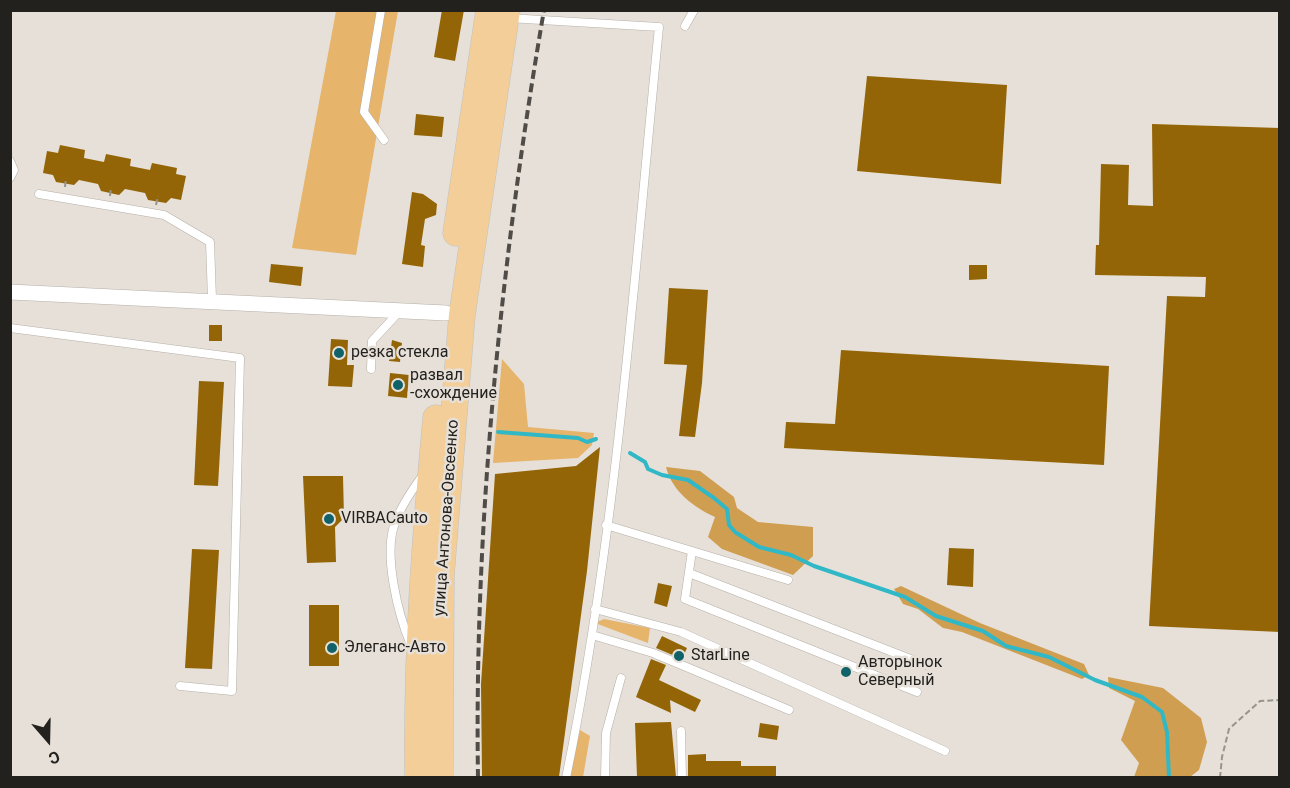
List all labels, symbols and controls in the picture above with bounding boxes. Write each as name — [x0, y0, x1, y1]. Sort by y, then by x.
place label: резка стекла — [351, 343, 448, 363]
marker: резка стекла — [332, 346, 346, 360]
place label: развал -схождение — [410, 366, 497, 404]
marker: развал -схождение — [391, 378, 405, 392]
street label: улица Антонова-Овсеенко — [431, 419, 463, 617]
place label: VIRBACauto — [341, 509, 428, 529]
marker: VIRBACauto — [322, 512, 336, 526]
place label: Элеганс-Авто — [344, 638, 446, 658]
marker: Элеганс-Авто — [325, 641, 339, 655]
place label: StarLine — [691, 646, 750, 666]
marker: StarLine — [672, 649, 686, 663]
place label: Авторынок Северный — [858, 653, 942, 691]
marker: Авторынок Северный — [839, 665, 853, 679]
north arrow — [18, 710, 78, 770]
text: С — [46, 747, 62, 768]

